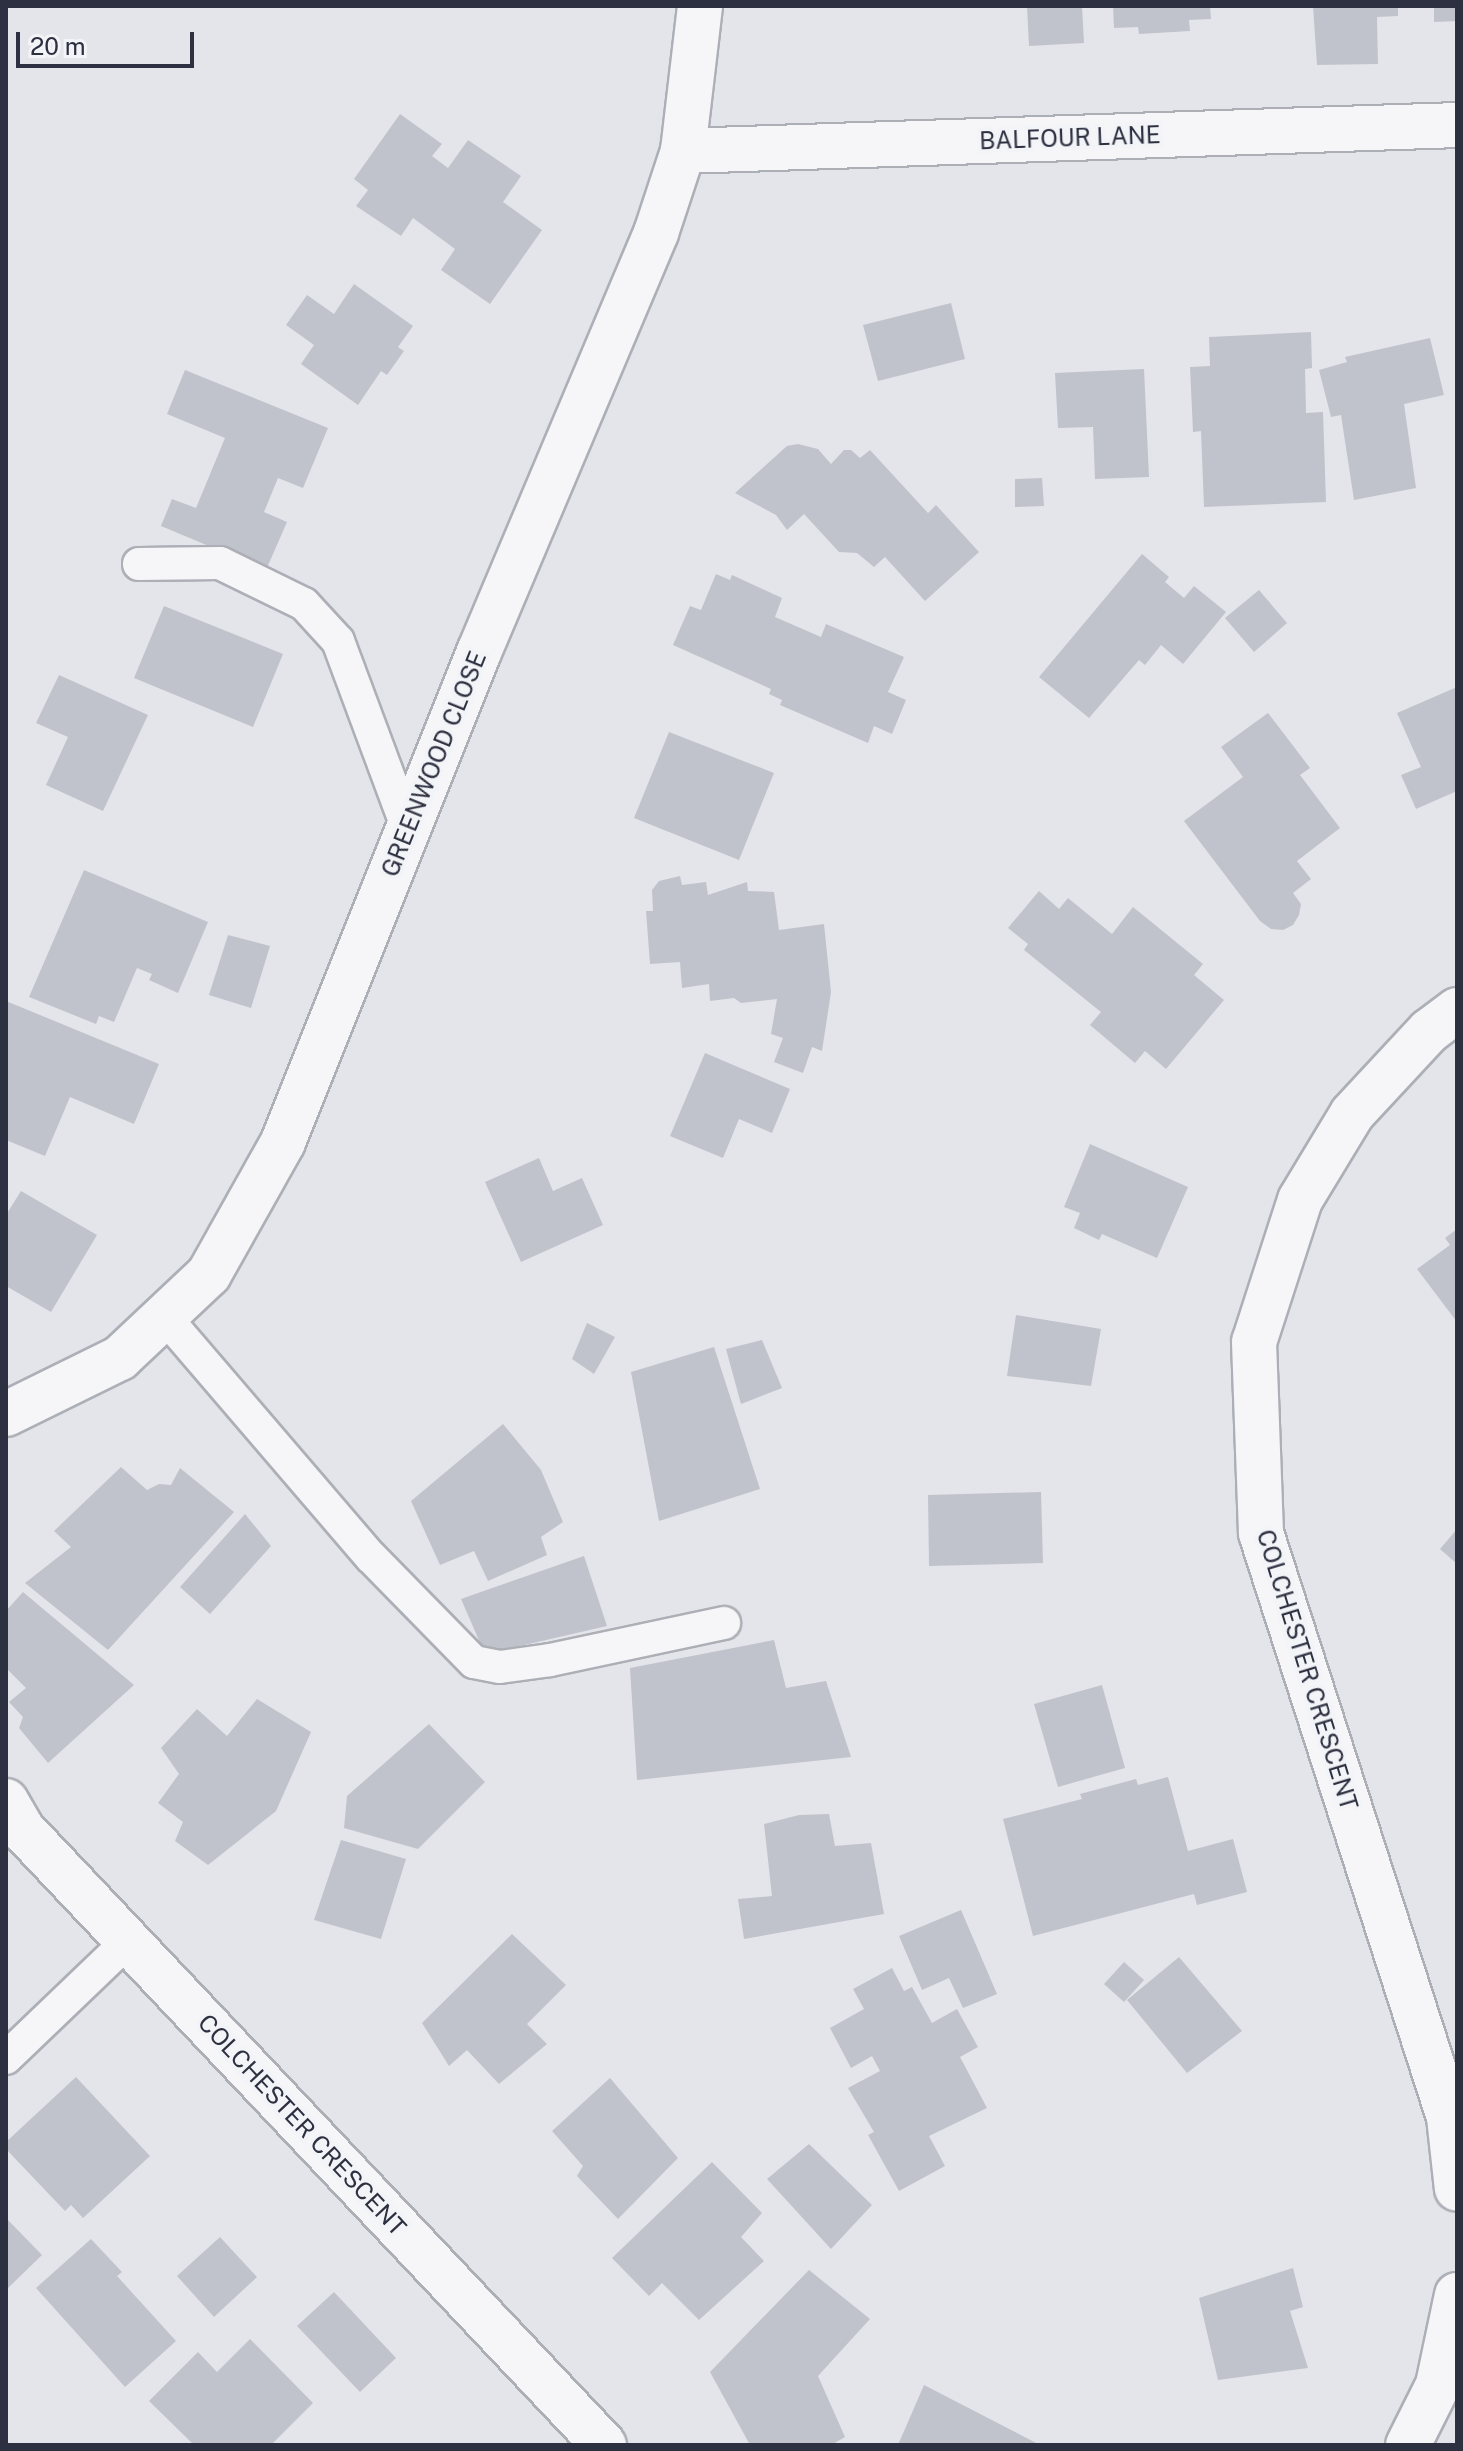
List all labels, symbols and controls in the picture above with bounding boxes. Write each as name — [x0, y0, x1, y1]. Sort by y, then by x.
scale bar — [20, 16, 198, 66]
text: 20 m — [30, 32, 86, 60]
street label: BALFOUR LANE — [979, 120, 1161, 156]
street label: GREENWOOD CLOSE — [376, 647, 492, 881]
street label: COLCHESTER CRESCENT — [1251, 1526, 1363, 1814]
street label: COLCHESTER CRESCENT — [192, 2008, 412, 2242]

